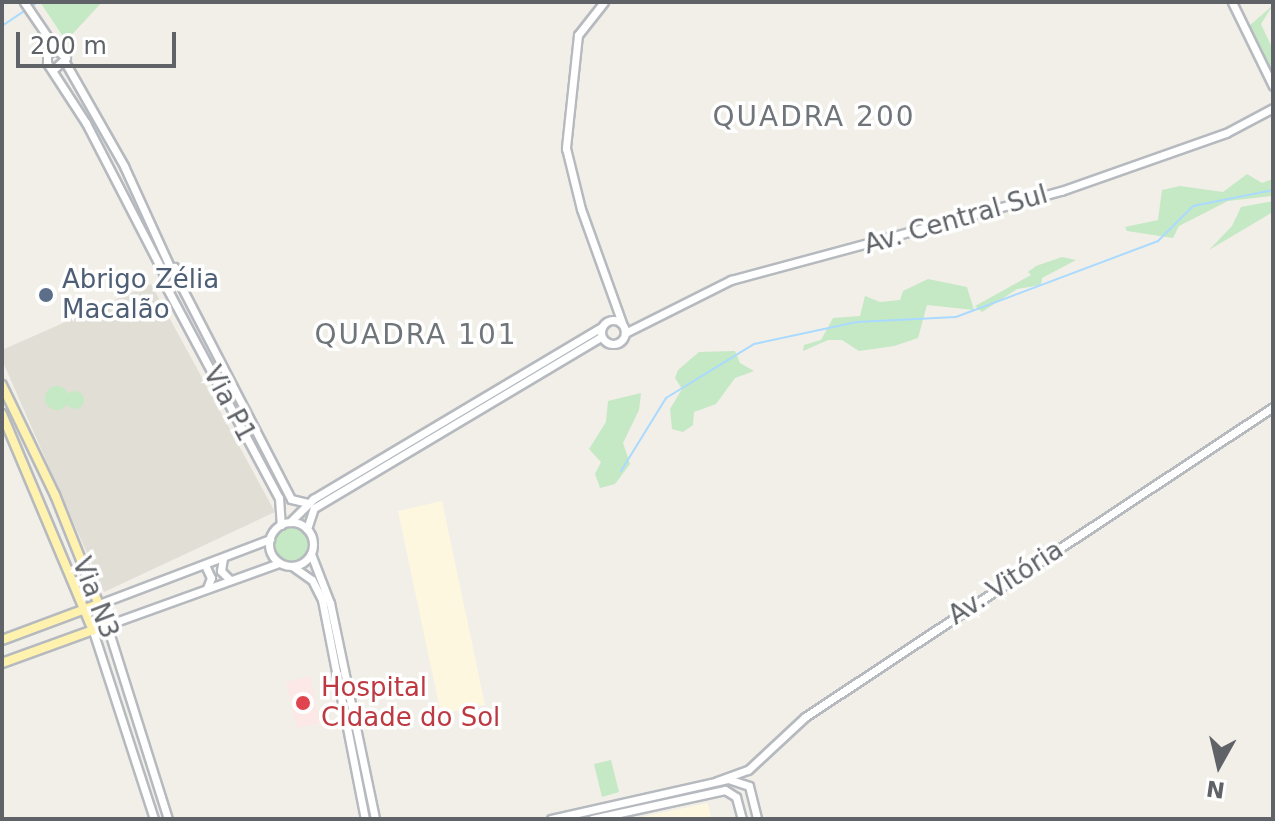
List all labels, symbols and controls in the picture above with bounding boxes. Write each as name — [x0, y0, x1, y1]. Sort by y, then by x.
scale bar — [20, 16, 180, 66]
text: 200 m — [30, 32, 107, 60]
district label: QUADRA 200 — [712, 100, 916, 134]
street label: Av. Central Sul — [861, 179, 1051, 261]
place label: Abrigo Zélia Macalão — [62, 264, 219, 326]
marker: Abrigo Zélia Macalão — [37, 286, 55, 304]
district label: QUADRA 101 — [314, 318, 518, 352]
street label: Via P1 — [196, 361, 262, 447]
street label: Av. Vitória — [943, 534, 1069, 632]
street label: Via N3 — [65, 553, 125, 643]
place label: Hospital CIdade do Sol — [321, 672, 500, 734]
marker: Hospital CIdade do Sol — [292, 692, 314, 714]
north arrow — [1179, 725, 1259, 805]
text: N — [1205, 776, 1226, 803]

